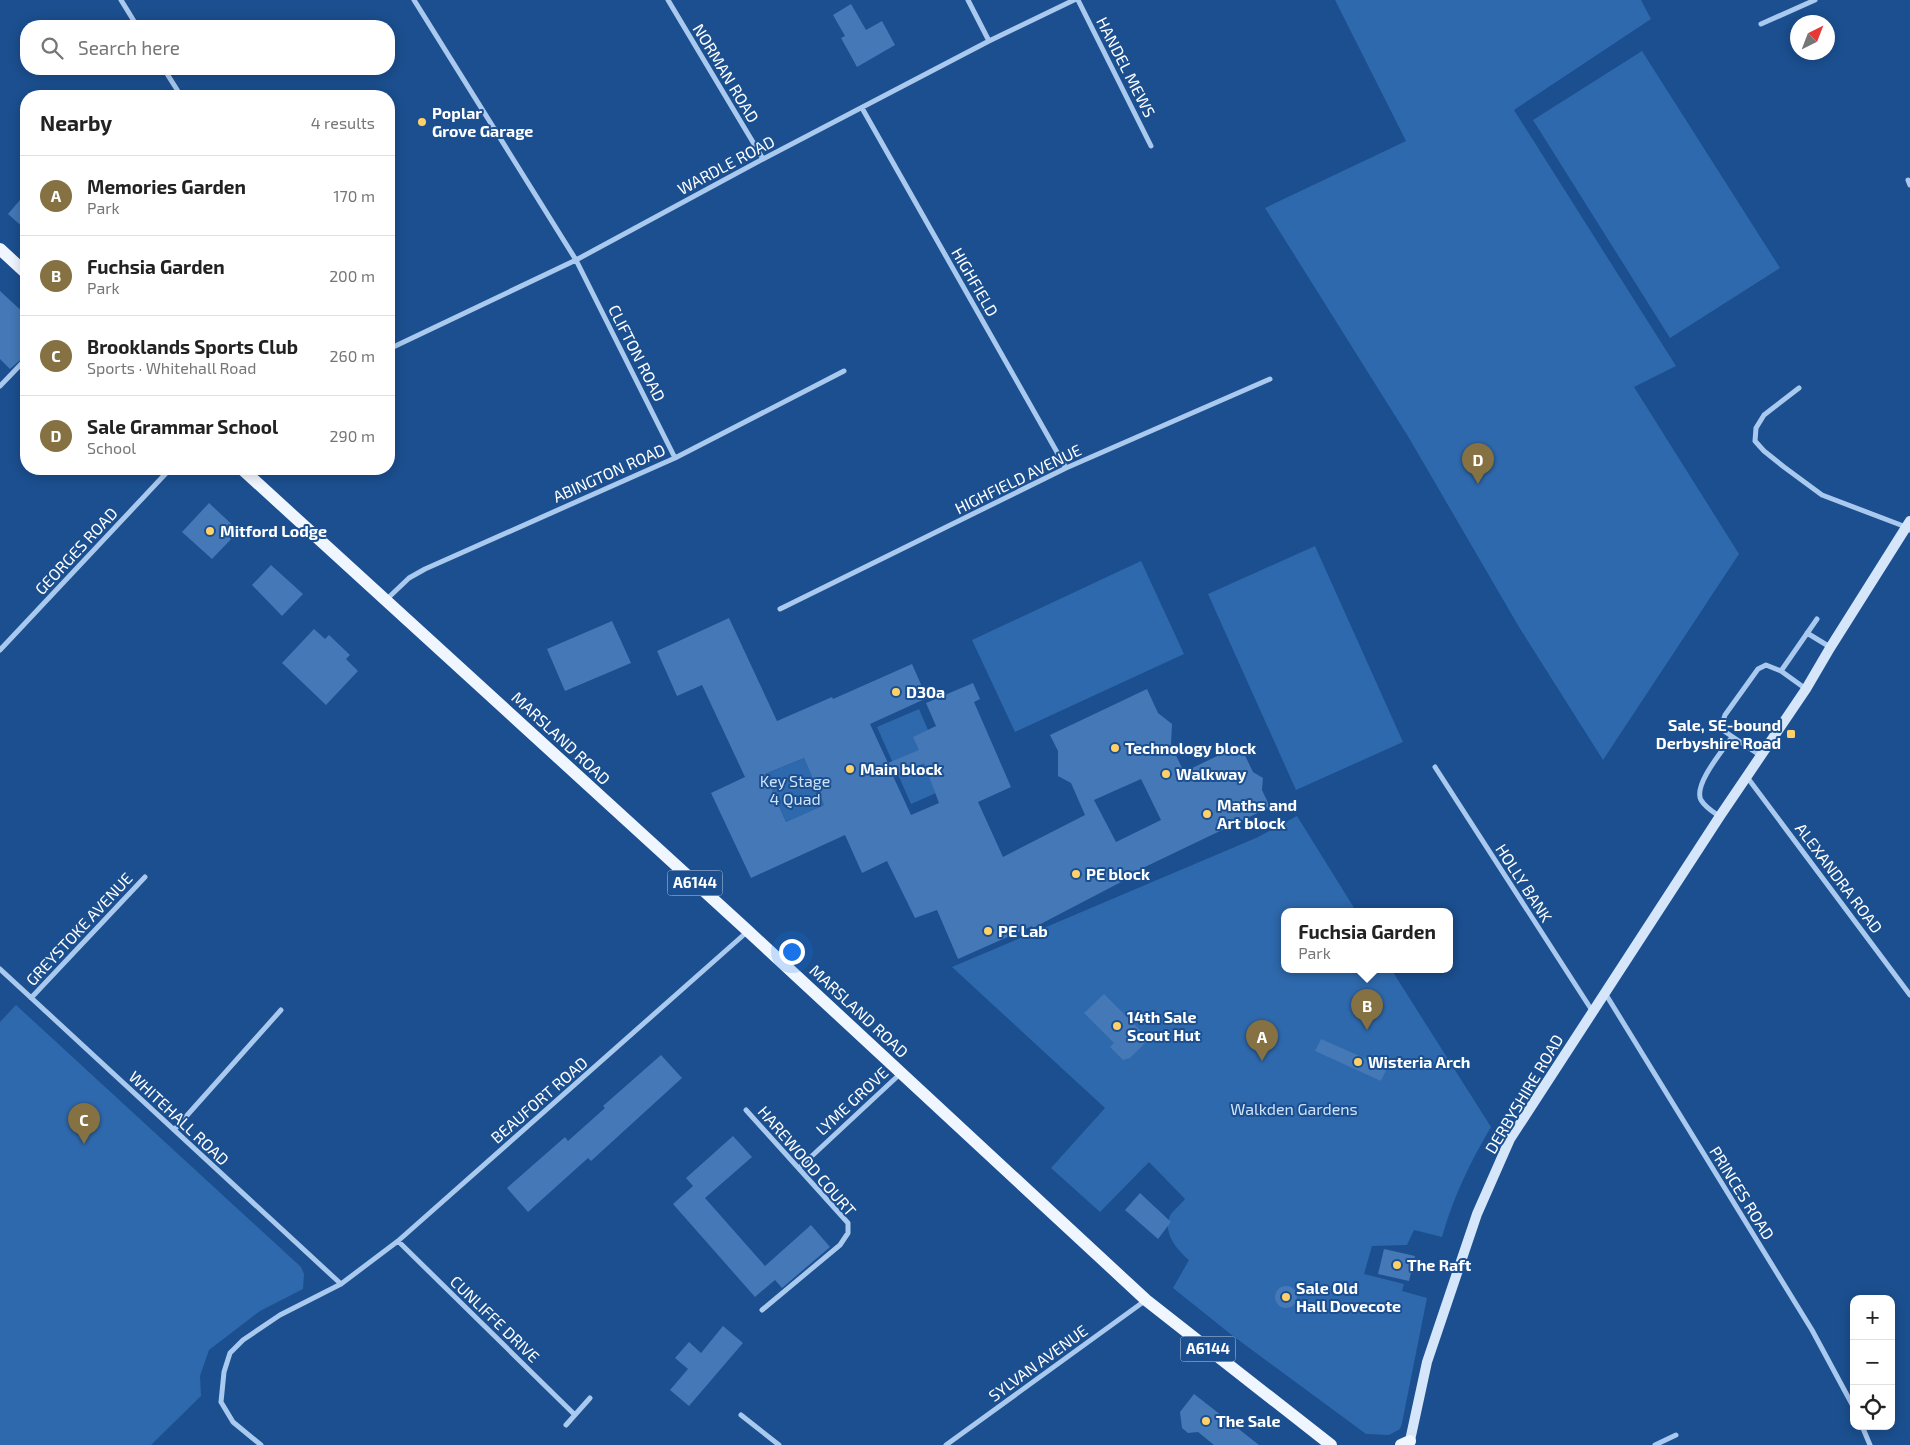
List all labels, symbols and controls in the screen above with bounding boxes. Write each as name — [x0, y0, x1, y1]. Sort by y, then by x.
street label: HANDEL MEWS — [1093, 13, 1160, 120]
north arrow — [1790, 15, 1835, 60]
search box — [20, 20, 395, 75]
street label: NORMAN ROAD — [689, 20, 763, 126]
icon: search — [38, 34, 66, 62]
text: Search here — [78, 36, 180, 59]
place label: Poplar Grove Garage — [432, 103, 533, 140]
text: Nearby — [40, 110, 112, 135]
text: 4 results — [311, 113, 375, 132]
marker: Poplar Grove Garage — [416, 116, 428, 128]
street label: WARDLE ROAD — [674, 131, 778, 198]
text: Memories Garden — [87, 175, 246, 198]
text: A — [51, 186, 61, 205]
text: 170 m — [333, 186, 375, 205]
text: Park — [87, 198, 120, 217]
street label: HIGHFIELD — [948, 244, 1003, 320]
text: Fuchsia Garden — [87, 255, 225, 278]
text: B — [51, 266, 61, 285]
text: 200 m — [329, 266, 375, 285]
text: Park — [87, 278, 120, 297]
street label: CLIFTON ROAD — [605, 301, 670, 404]
text: Brooklands Sports Club — [87, 335, 298, 358]
text: C — [51, 346, 61, 365]
text: 260 m — [330, 346, 375, 365]
text: Sports · Whitehall Road — [87, 358, 256, 377]
text: Sale Grammar School — [87, 415, 278, 438]
text: D — [51, 426, 61, 445]
text: 290 m — [330, 426, 375, 445]
text: School — [87, 438, 136, 457]
street label: ABINGTON ROAD — [550, 439, 668, 506]
street label: HIGHFIELD AVENUE — [951, 440, 1084, 517]
pin: D — [1462, 443, 1494, 484]
street label: GEORGES ROAD — [30, 503, 121, 598]
place label: Mitford Lodge — [220, 521, 327, 540]
marker: Mitford Lodge — [204, 525, 216, 537]
place label: D30a — [906, 682, 945, 701]
marker: D30a — [890, 686, 902, 698]
street label: MARSLAND ROAD — [508, 687, 614, 788]
place label: Sale, SE-bound Derbyshire Road — [1656, 715, 1781, 753]
marker: Sale, SE-bound Derbyshire Road — [1785, 728, 1797, 740]
place label: Technology block — [1125, 738, 1256, 758]
marker: Technology block — [1109, 742, 1121, 754]
place label: Main block — [860, 759, 943, 778]
marker: Main block — [844, 763, 856, 775]
place label: Walkway — [1176, 764, 1246, 784]
marker: Walkway — [1160, 768, 1172, 780]
park label: Key Stage 4 Quad — [760, 771, 830, 809]
place label: Maths and Art block — [1217, 795, 1297, 832]
marker: Maths and Art block — [1201, 808, 1213, 820]
street label: ALEXANDRA ROAD — [1792, 819, 1887, 936]
street label: HOLLY BANK — [1492, 840, 1557, 926]
place label: PE block — [1086, 864, 1150, 883]
street label: GREYSTOKE AVENUE — [22, 868, 136, 989]
marker: PE block — [1070, 868, 1082, 880]
road number: A6144 — [668, 870, 722, 896]
popup — [1281, 908, 1453, 973]
text: Fuchsia Garden — [1298, 920, 1436, 943]
place label: PE Lab — [998, 921, 1048, 940]
marker: PE Lab — [982, 925, 994, 937]
your location — [779, 939, 805, 965]
text: Park — [1298, 943, 1331, 962]
street label: MARSLAND ROAD — [806, 960, 912, 1061]
pin: B — [1351, 989, 1383, 1030]
place label: 14th Sale Scout Hut — [1127, 1007, 1201, 1044]
marker: 14th Sale Scout Hut — [1111, 1020, 1123, 1032]
pin: A — [1246, 1020, 1278, 1061]
street label: DERBYSHIRE ROAD — [1481, 1031, 1567, 1157]
street label: BEAUFORT ROAD — [486, 1052, 591, 1147]
place label: Wisteria Arch — [1368, 1052, 1470, 1071]
marker: Wisteria Arch — [1352, 1056, 1364, 1068]
street label: LYME GROVE — [812, 1062, 892, 1139]
street label: WHITEHALL ROAD — [125, 1066, 233, 1169]
park label: Walkden Gardens — [1230, 1099, 1358, 1118]
street label: HAREWOOD COURT — [754, 1102, 860, 1220]
pin: C — [68, 1103, 100, 1144]
street label: PRINCES ROAD — [1706, 1143, 1779, 1243]
place label: The Raft — [1407, 1255, 1472, 1274]
marker: The Raft — [1391, 1259, 1403, 1271]
street label: CUNLIFFE DRIVE — [447, 1271, 544, 1366]
place label: Sale Old Hall Dovecote — [1296, 1278, 1401, 1315]
marker: Sale Old Hall Dovecote — [1280, 1291, 1292, 1303]
map controls — [1850, 1295, 1895, 1430]
button: + — [1850, 1295, 1895, 1340]
street label: SYLVAN AVENUE — [985, 1320, 1091, 1405]
road number: A6144 — [1180, 1336, 1236, 1362]
button: − — [1850, 1340, 1895, 1385]
button: locate — [1850, 1385, 1895, 1430]
place label: The Sale — [1216, 1411, 1281, 1430]
marker: The Sale — [1200, 1415, 1212, 1427]

